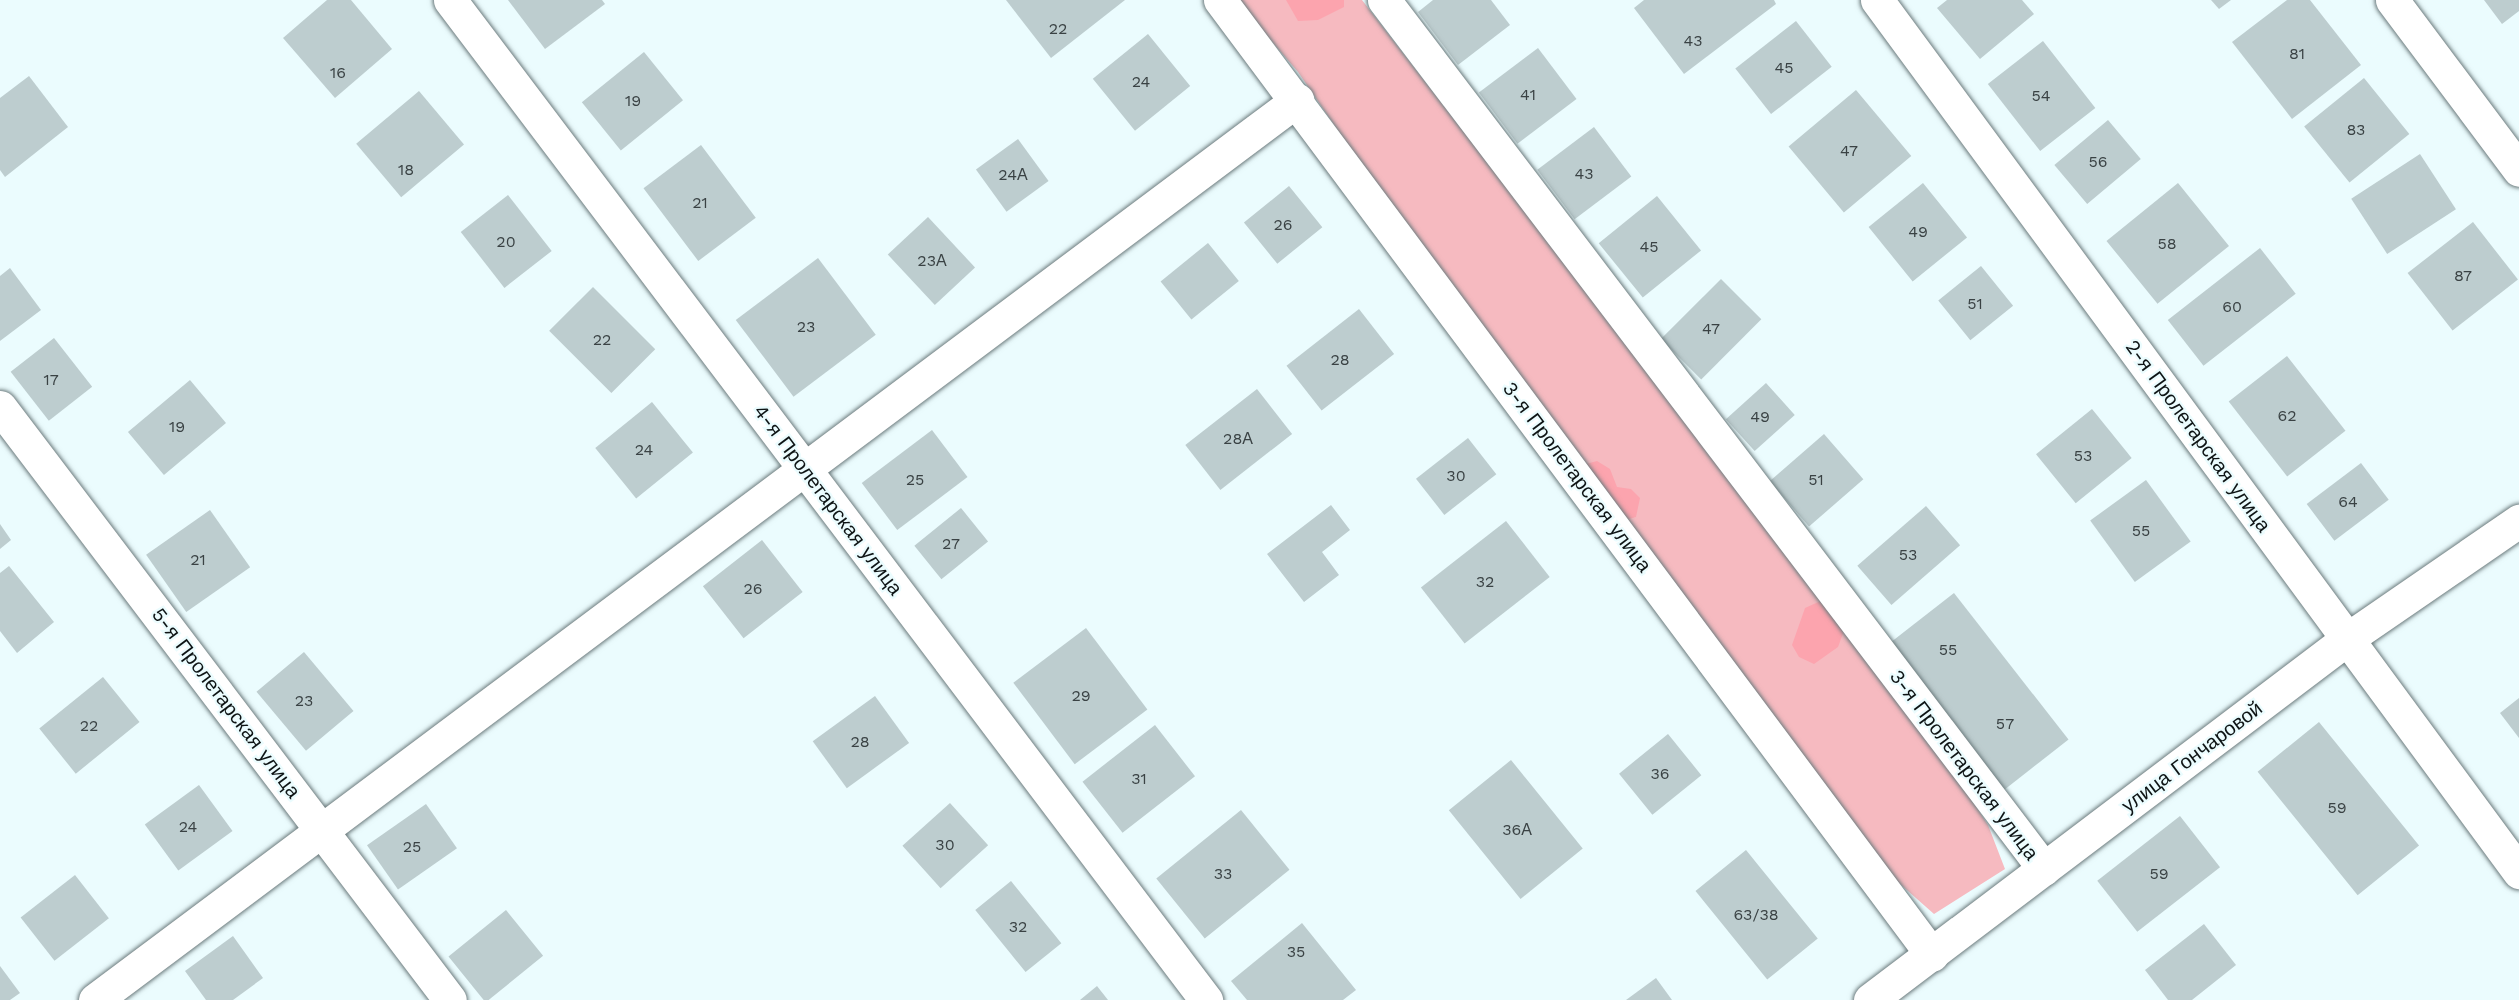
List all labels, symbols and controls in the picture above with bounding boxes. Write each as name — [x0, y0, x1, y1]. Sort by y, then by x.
house number: 22 — [1049, 19, 1067, 39]
house number: 43 — [1683, 31, 1703, 51]
house number: 81 — [2289, 44, 2305, 64]
house number: 45 — [1774, 58, 1794, 78]
house number: 16 — [330, 63, 346, 83]
house number: 24 — [1132, 72, 1150, 92]
house number: 41 — [1520, 85, 1536, 105]
house number: 54 — [2031, 86, 2051, 106]
house number: 19 — [625, 91, 641, 111]
house number: 83 — [2347, 120, 2365, 140]
house number: 47 — [1840, 141, 1858, 161]
house number: 56 — [2088, 152, 2108, 172]
house number: 18 — [398, 160, 414, 180]
house number: 43 — [1574, 164, 1594, 184]
house number: 24А — [998, 165, 1028, 185]
house number: 21 — [692, 193, 708, 213]
house number: 26 — [1273, 215, 1293, 235]
house number: 49 — [1908, 222, 1928, 242]
house number: 20 — [496, 232, 516, 252]
house number: 58 — [2157, 234, 2177, 254]
house number: 45 — [1639, 237, 1659, 257]
house number: 23А — [917, 251, 947, 271]
house number: 87 — [2454, 266, 2472, 286]
house number: 51 — [1967, 294, 1983, 314]
house number: 60 — [2222, 297, 2242, 317]
house number: 23 — [797, 317, 815, 337]
house number: 47 — [1702, 319, 1720, 339]
house number: 22 — [593, 330, 611, 350]
street label: 2-я Пролетарская улица — [2120, 335, 2276, 537]
house number: 28 — [1330, 350, 1350, 370]
house number: 17 — [43, 370, 59, 390]
street label: 3-я Пролетарская улица — [1498, 377, 1656, 577]
street label: 4-я Пролетарская улица — [748, 400, 908, 600]
house number: 62 — [2277, 406, 2297, 426]
house number: 49 — [1750, 407, 1770, 427]
house number: 19 — [169, 417, 185, 437]
house number: 28А — [1223, 429, 1253, 449]
house number: 24 — [635, 440, 653, 460]
house number: 53 — [2074, 446, 2092, 466]
house number: 30 — [1446, 466, 1466, 486]
house number: 25 — [906, 470, 924, 490]
house number: 51 — [1808, 470, 1824, 490]
house number: 64 — [2338, 492, 2358, 512]
house number: 55 — [2132, 521, 2150, 541]
house number: 27 — [942, 534, 960, 554]
house number: 53 — [1899, 545, 1917, 565]
house number: 21 — [190, 550, 206, 570]
house number: 32 — [1476, 572, 1494, 592]
house number: 26 — [743, 579, 763, 599]
street label: 5-я Пролетарская улица — [147, 603, 305, 803]
house number: 55 — [1939, 640, 1957, 660]
street label: 3-я Пролетарская улица — [1885, 665, 2043, 865]
house number: 29 — [1071, 686, 1091, 706]
house number: 23 — [295, 691, 313, 711]
street label: улица Гончаровой — [2117, 696, 2267, 818]
house number: 57 — [1996, 714, 2014, 734]
house number: 22 — [80, 716, 98, 736]
house number: 28 — [850, 732, 870, 752]
house number: 36 — [1650, 764, 1670, 784]
house number: 31 — [1131, 769, 1147, 789]
house number: 59 — [2327, 798, 2347, 818]
house number: 24 — [179, 817, 197, 837]
house number: 36А — [1502, 820, 1532, 840]
house number: 30 — [935, 835, 955, 855]
house number: 25 — [403, 837, 421, 857]
house number: 33 — [1214, 864, 1232, 884]
house number: 59 — [2149, 864, 2169, 884]
house number: 63/38 — [1733, 905, 1779, 925]
house number: 32 — [1009, 917, 1027, 937]
house number: 35 — [1287, 942, 1305, 962]

